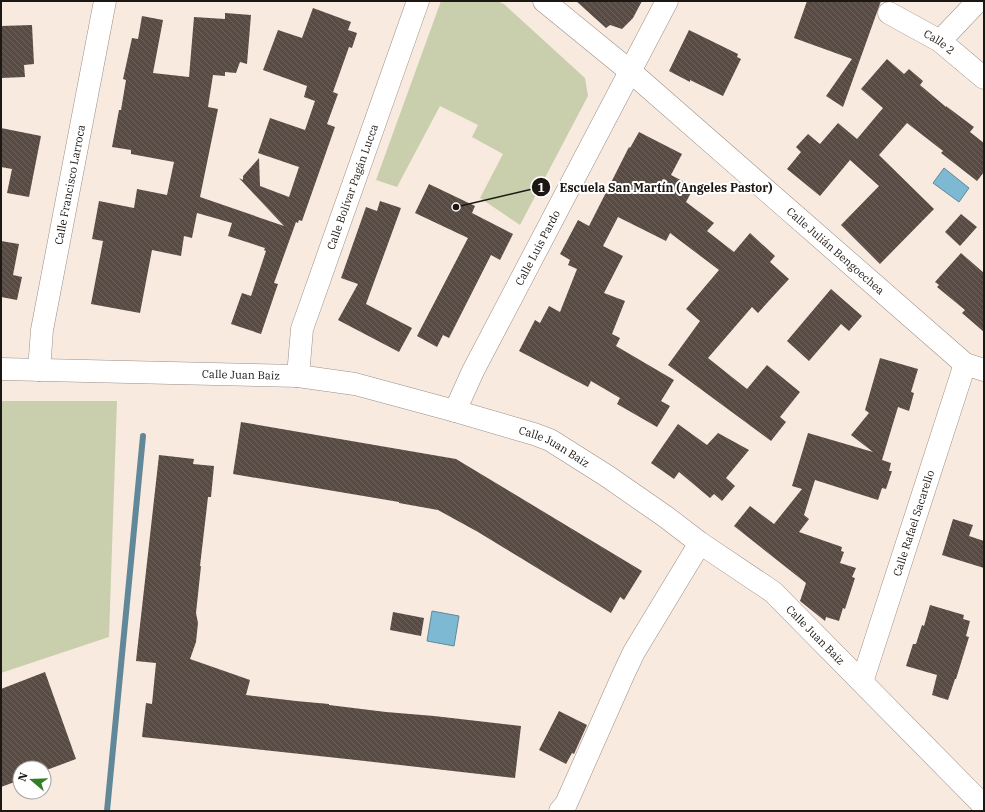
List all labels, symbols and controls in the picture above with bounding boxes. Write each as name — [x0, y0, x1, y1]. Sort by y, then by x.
street label: Calle 2 — [921, 26, 958, 57]
street label: Calle Bolívar Pagán Lucca — [324, 122, 381, 252]
street label: Calle Francisco Larroca — [51, 124, 88, 246]
callout: Escuela San Martín (Angeles Pastor) — [531, 175, 780, 199]
text: 1 — [537, 180, 545, 195]
text: Escuela San Martín (Angeles Pastor) — [560, 180, 772, 195]
street label: Calle Julián Bengoechea — [784, 204, 887, 297]
street label: Calle Luis Pardo — [512, 208, 563, 288]
street label: Calle Juan Baiz — [202, 367, 280, 383]
street label: Calle Juan Baiz — [517, 423, 592, 470]
street label: Calle Rafael Sacarello — [890, 468, 937, 578]
street label: Calle Juan Baiz — [783, 602, 848, 668]
north arrow — [12, 760, 52, 800]
text: N — [15, 770, 31, 783]

